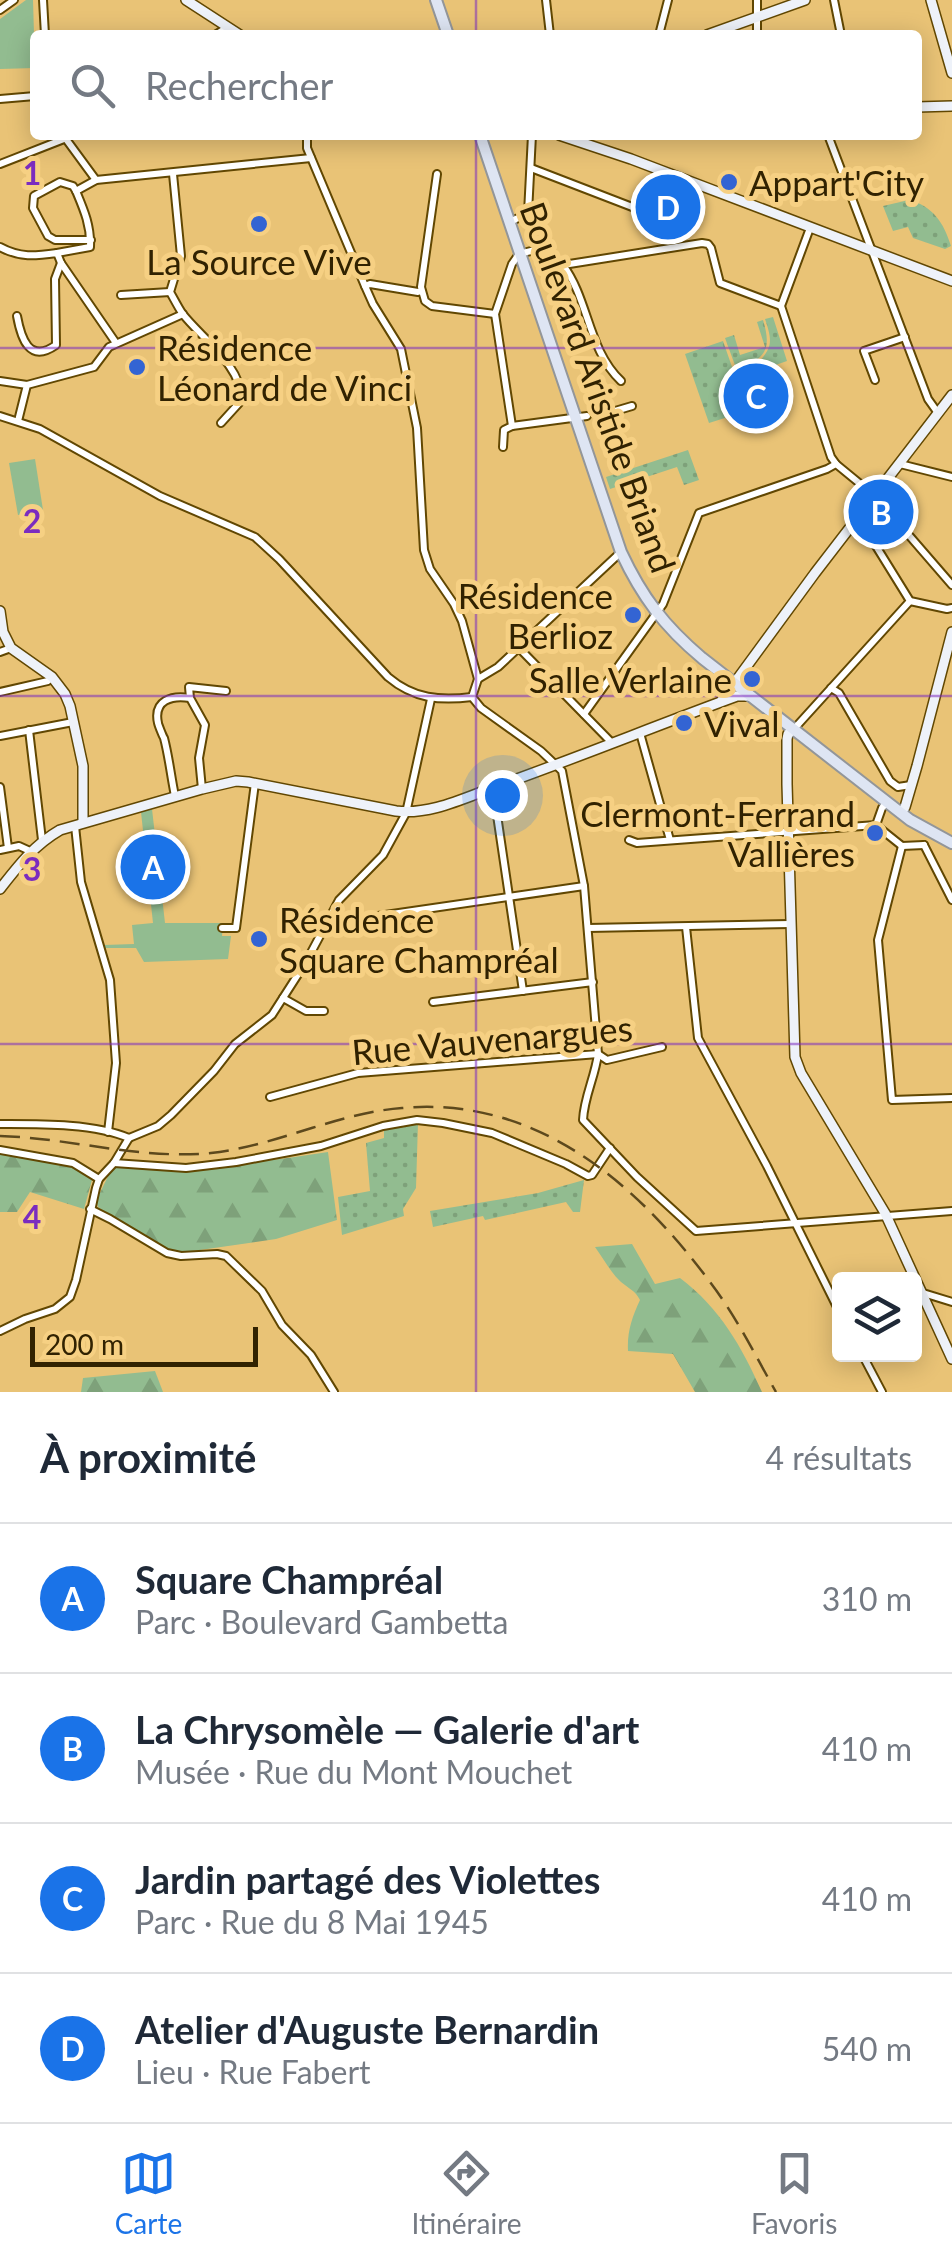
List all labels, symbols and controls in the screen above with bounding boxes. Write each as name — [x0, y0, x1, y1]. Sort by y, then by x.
search box — [30, 30, 922, 140]
icon: search — [65, 58, 120, 113]
text: Rechercher — [145, 62, 333, 108]
text: 1 — [23, 153, 41, 192]
place label: Appart'City — [749, 161, 924, 203]
pin: D — [636, 170, 700, 244]
marker: Appart'City — [718, 171, 740, 193]
street label: Boulevard Aristide Briand — [512, 196, 686, 578]
marker: La Source Vive — [248, 213, 270, 235]
place label: La Source Vive — [146, 240, 372, 282]
place label: Résidence Léonard de Vinci — [157, 326, 412, 408]
marker: Résidence Léonard de Vinci — [126, 356, 148, 378]
pin: C — [724, 358, 788, 434]
pin: B — [848, 474, 914, 550]
text: 2 — [23, 501, 41, 540]
place label: Résidence Berlioz — [458, 574, 613, 656]
marker: Résidence Berlioz — [622, 604, 644, 626]
place label: Salle Verlaine — [529, 658, 732, 700]
marker: Salle Verlaine — [741, 668, 763, 690]
place label: Vival — [704, 702, 779, 744]
marker: Vival — [673, 712, 695, 734]
your location — [477, 770, 528, 821]
place label: Clermont-Ferrand Vallières — [580, 792, 855, 874]
marker: Clermont-Ferrand Vallières — [864, 822, 886, 844]
pin: A — [120, 830, 186, 904]
text: 3 — [23, 849, 41, 888]
place label: Résidence Square Champréal — [279, 898, 559, 980]
marker: Résidence Square Champréal — [248, 928, 270, 950]
street label: Rue Vauvenargues — [350, 1006, 634, 1072]
text: 4 — [23, 1197, 41, 1236]
map controls — [832, 1272, 922, 1362]
button: layers — [832, 1272, 922, 1362]
scale bar — [30, 1322, 258, 1366]
text: 200 m — [45, 1327, 124, 1361]
text: À proximité — [40, 1432, 256, 1482]
text: 4 résultats — [766, 1438, 912, 1477]
text: Square Champréal — [135, 1556, 443, 1602]
text: A — [61, 1579, 84, 1618]
text: 310 m — [822, 1579, 912, 1618]
text: Parc · Boulevard Gambetta — [135, 1602, 508, 1641]
text: La Chrysomèle — Galerie d'art — [135, 1706, 639, 1752]
text: B — [62, 1729, 83, 1768]
text: 410 m — [822, 1729, 912, 1768]
text: Musée · Rue du Mont Mouchet — [135, 1752, 572, 1791]
text: Jardin partagé des Violettes — [135, 1856, 601, 1902]
text: C — [62, 1879, 83, 1918]
text: 410 m — [822, 1879, 912, 1918]
text: Parc · Rue du 8 Mai 1945 — [135, 1902, 489, 1941]
text: Atelier d'Auguste Bernardin — [135, 2006, 599, 2052]
text: D — [60, 2029, 85, 2068]
text: 540 m — [822, 2029, 912, 2068]
text: Lieu · Rue Fabert — [135, 2052, 371, 2091]
tab: Carte — [115, 2146, 182, 2240]
tab: Itinéraire — [412, 2146, 522, 2240]
tab: Favoris — [751, 2146, 837, 2240]

